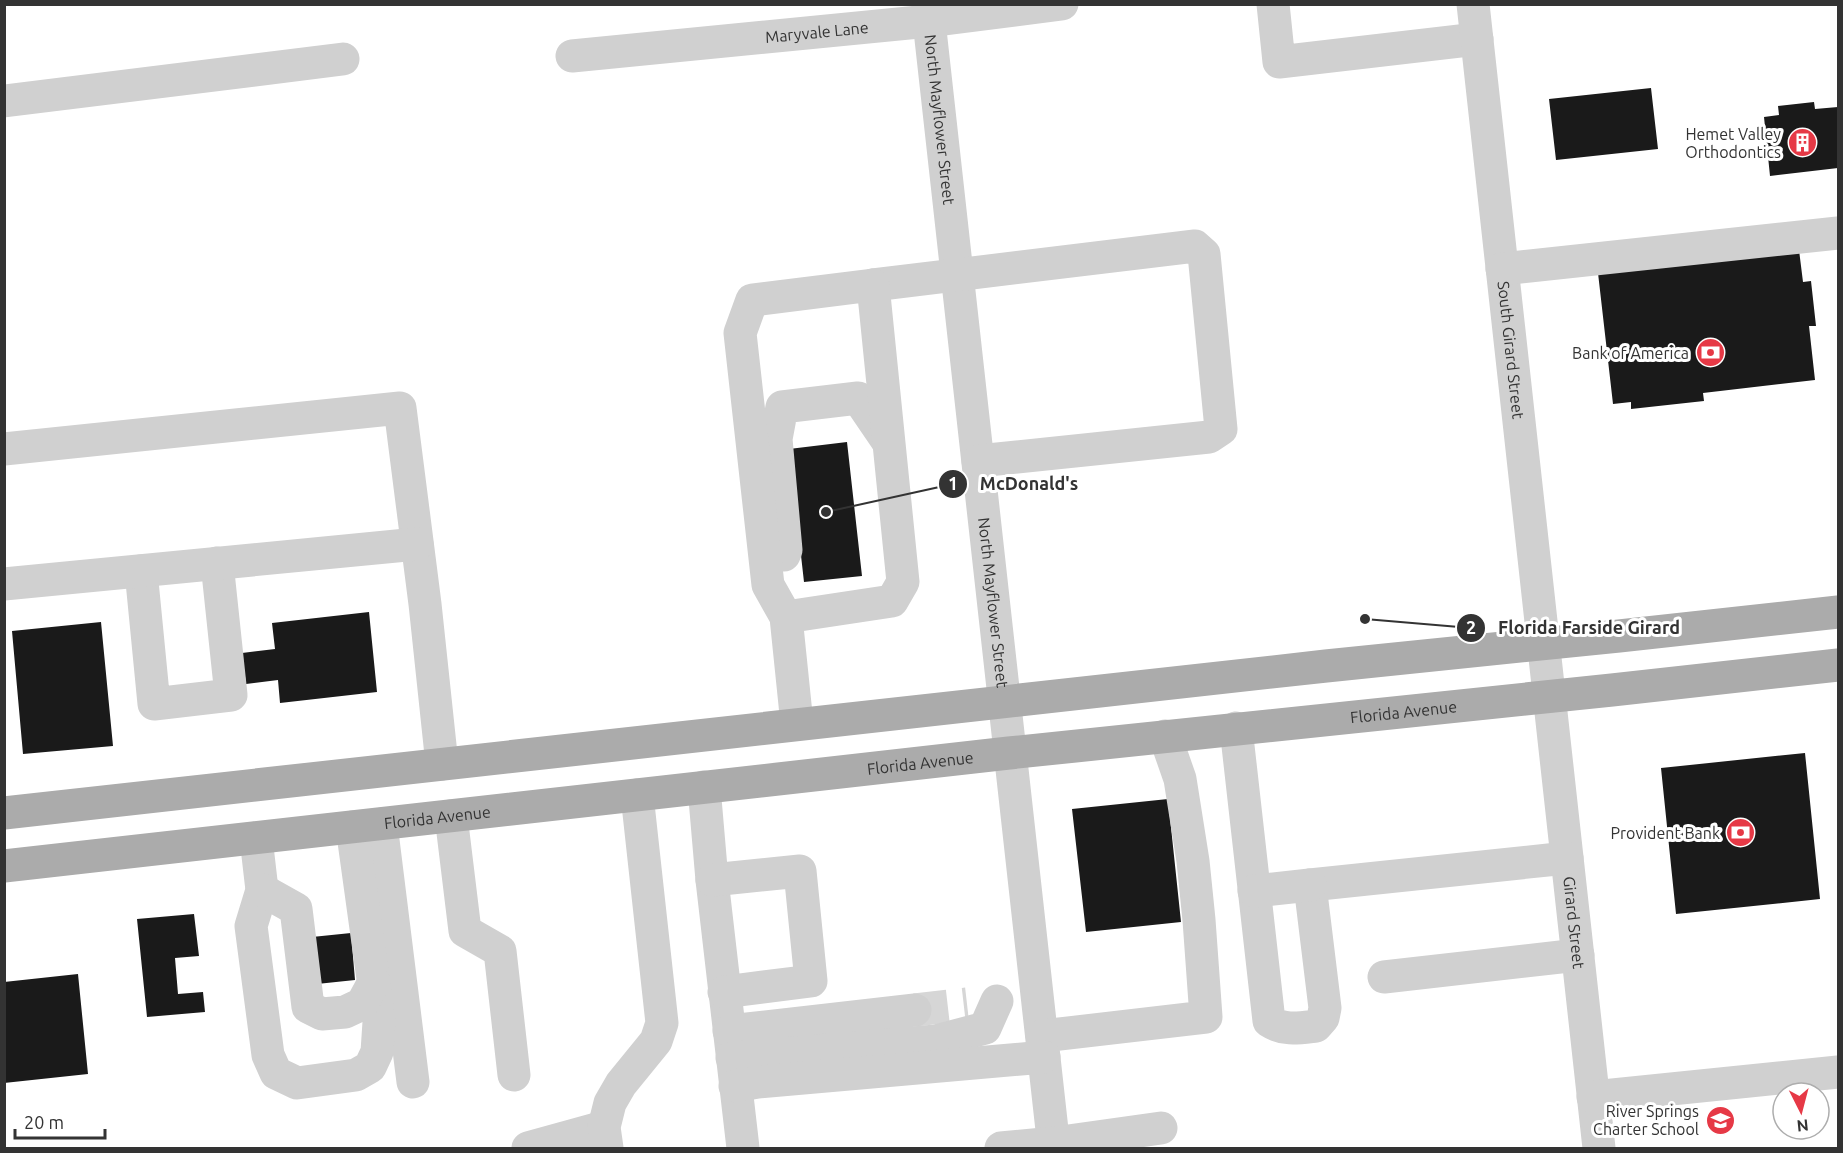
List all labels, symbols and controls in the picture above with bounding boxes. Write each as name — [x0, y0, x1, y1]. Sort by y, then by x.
street label: Maryvale Lane — [764, 18, 869, 46]
street label: North Mayflower Street — [922, 33, 958, 206]
place label: Hemet Valley Orthodontics — [1685, 125, 1781, 161]
building icon: Hemet Valley Orthodontics — [1786, 127, 1818, 159]
street label: South Girard Street — [1495, 280, 1528, 421]
bank icon: Bank of America — [1694, 337, 1726, 369]
place label: Bank of America — [1572, 344, 1689, 362]
callout: McDonald's — [938, 466, 1090, 502]
text: 1 — [948, 473, 958, 493]
text: McDonald's — [980, 473, 1078, 493]
street label: North Mayflower Street — [975, 516, 1012, 689]
callout: Florida Farside Girard — [1456, 610, 1692, 646]
text: 2 — [1466, 617, 1476, 637]
text: Florida Farside Girard — [1498, 617, 1680, 637]
street label: Florida Avenue — [1349, 697, 1458, 726]
street label: Florida Avenue — [866, 748, 974, 778]
street label: Florida Avenue — [383, 802, 492, 832]
bank icon: Provident Bank — [1725, 817, 1757, 849]
place label: Provident Bank — [1610, 824, 1720, 842]
street label: Girard Street — [1560, 875, 1588, 970]
north arrow — [1771, 1081, 1831, 1141]
scale bar — [15, 1102, 105, 1140]
place label: River Springs Charter School — [1593, 1102, 1699, 1138]
school or university icon: River Springs Charter School — [1704, 1104, 1736, 1136]
text: 20 m — [24, 1112, 64, 1132]
text: N — [1796, 1116, 1809, 1135]

